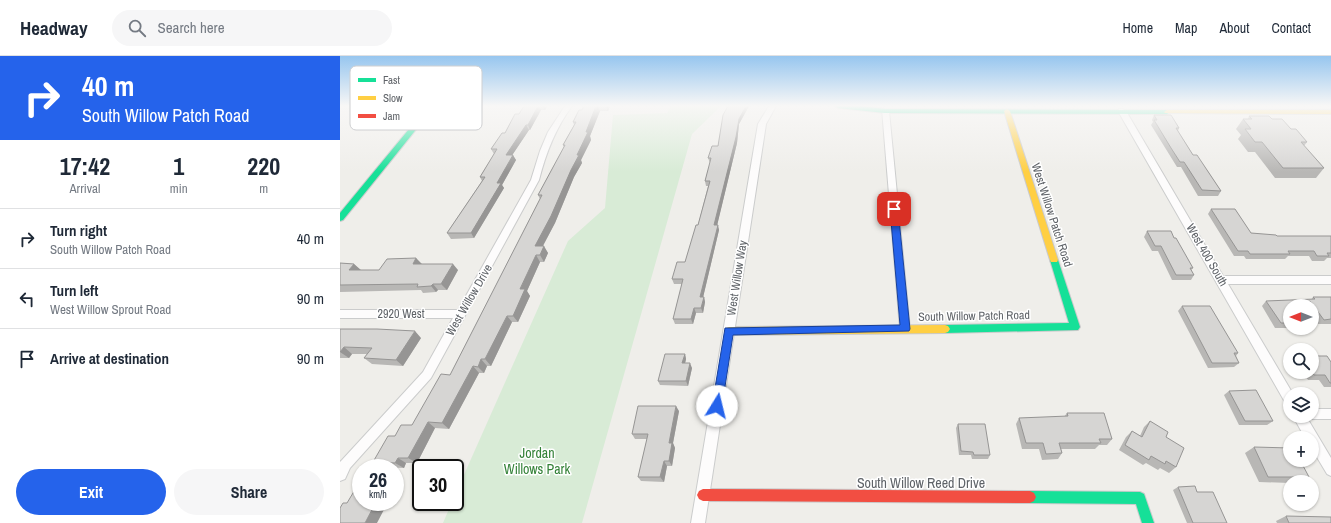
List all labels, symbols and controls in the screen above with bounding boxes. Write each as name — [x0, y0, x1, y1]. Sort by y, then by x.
search box — [112, 10, 392, 46]
text: Headway — [20, 15, 88, 41]
icon: search — [126, 17, 148, 39]
text: Search here — [158, 17, 225, 38]
text: Home — [1122, 19, 1153, 37]
text: Map — [1175, 19, 1197, 37]
text: About — [1219, 19, 1249, 37]
text: Contact — [1271, 19, 1311, 37]
legend — [350, 66, 482, 130]
text: 40 m — [82, 67, 134, 105]
icon: right — [16, 72, 68, 124]
text: Fast — [383, 73, 401, 87]
text: Slow — [383, 91, 403, 105]
text: South Willow Patch Road — [82, 103, 249, 128]
text: Jam — [383, 109, 400, 123]
text: 17:42 — [60, 150, 110, 182]
text: 1 — [173, 150, 184, 182]
text: 220 — [247, 150, 280, 182]
street label: West Willow Patch Road — [1028, 161, 1076, 269]
text: Arrival — [70, 180, 100, 197]
text: min — [170, 180, 188, 197]
text: m — [259, 180, 268, 197]
pin — [877, 192, 911, 226]
icon: arrive — [883, 198, 905, 220]
text: Turn right — [50, 220, 107, 241]
street label: West 400 South — [1183, 221, 1231, 289]
icon: right — [16, 228, 38, 250]
text: 40 m — [297, 228, 324, 249]
street label: West Willow Way — [723, 239, 751, 317]
text: South Willow Patch Road — [50, 241, 171, 258]
street label: West Willow Drive — [442, 261, 496, 339]
text: Turn left — [50, 280, 98, 301]
icon: left — [16, 288, 38, 310]
text: 90 m — [297, 288, 324, 309]
north arrow — [1283, 299, 1319, 335]
map controls — [1283, 299, 1319, 511]
text: West Willow Sprout Road — [50, 301, 171, 318]
street label: 2920 West — [378, 306, 425, 322]
street label: South Willow Patch Road — [918, 307, 1030, 325]
button: search — [1283, 343, 1319, 379]
icon: arrive — [16, 348, 38, 370]
text: Arrive at destination — [50, 348, 169, 369]
text: 90 m — [297, 348, 324, 369]
position arrow — [696, 385, 738, 427]
button: layers — [1283, 387, 1319, 423]
button: + — [1283, 431, 1319, 467]
park label: Jordan Willows Park — [504, 444, 570, 478]
speed limit sign: 30 — [412, 459, 464, 511]
text: 26 — [369, 466, 387, 493]
button: Exit — [16, 469, 166, 515]
button: Share — [174, 469, 324, 515]
street label: South Willow Reed Drive — [857, 474, 985, 492]
button: − — [1283, 475, 1319, 511]
text: km/h — [369, 488, 387, 501]

